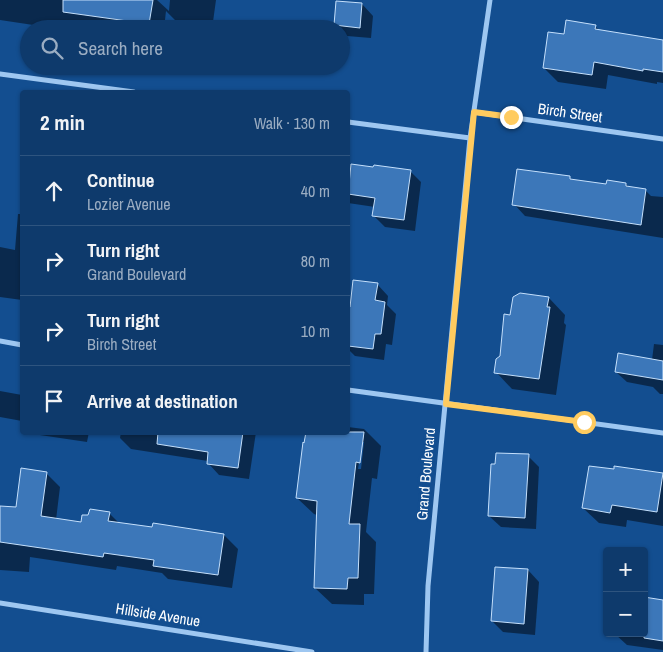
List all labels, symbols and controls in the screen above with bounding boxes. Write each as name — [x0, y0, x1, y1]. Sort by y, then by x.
search box — [20, 20, 350, 75]
icon: search — [38, 34, 66, 62]
text: Search here — [78, 35, 163, 61]
street label: Birch Street — [536, 98, 604, 128]
route end — [500, 106, 523, 129]
text: 2 min — [40, 108, 85, 137]
text: Walk · 130 m — [254, 112, 330, 134]
text: Continue — [87, 167, 155, 193]
icon: ahead — [40, 177, 68, 205]
text: 40 m — [301, 180, 330, 202]
text: Lozier Avenue — [87, 193, 171, 215]
text: Turn right — [87, 237, 159, 263]
icon: right — [40, 247, 68, 275]
text: 80 m — [301, 250, 330, 272]
text: Grand Boulevard — [87, 263, 186, 285]
text: Turn right — [87, 307, 159, 333]
icon: right — [40, 317, 68, 345]
text: 10 m — [301, 320, 330, 342]
text: Birch Street — [87, 333, 156, 355]
icon: arrive — [40, 387, 68, 415]
text: Arrive at destination — [87, 388, 238, 414]
route start — [573, 411, 596, 434]
street label: Grand Boulevard — [411, 427, 440, 521]
map controls — [603, 547, 648, 637]
button: + — [603, 547, 648, 592]
button: − — [603, 592, 648, 637]
street label: Hillside Avenue — [114, 597, 202, 632]

